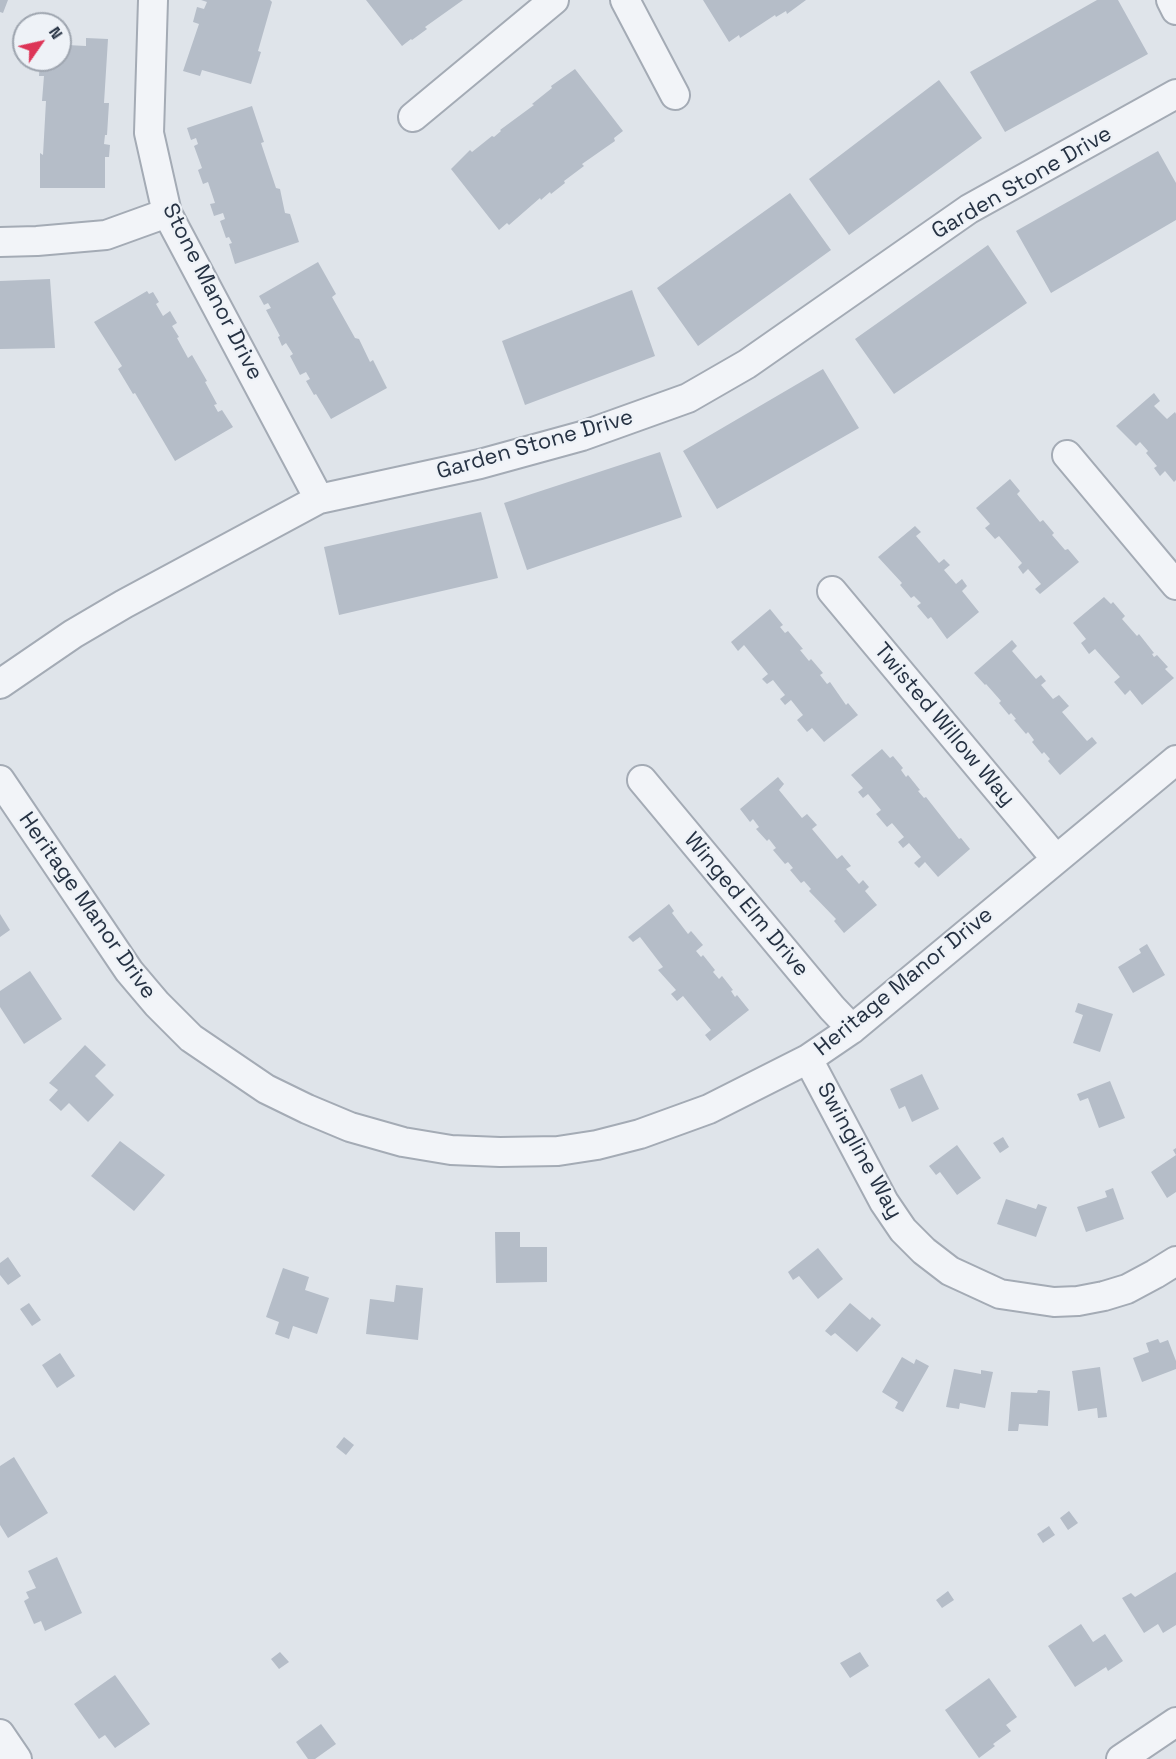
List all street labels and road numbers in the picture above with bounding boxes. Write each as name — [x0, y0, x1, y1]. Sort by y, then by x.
street label: Garden Stone Drive — [927, 121, 1117, 245]
street label: Stone Manor Drive — [156, 199, 268, 385]
street label: Garden Stone Drive — [434, 404, 636, 486]
street label: Twisted Willow Way — [868, 638, 1020, 812]
street label: Heritage Manor Drive — [13, 808, 161, 1004]
street label: Winged Elm Drive — [678, 828, 814, 982]
street label: Heritage Manor Drive — [810, 902, 998, 1062]
street label: Swingline Way — [811, 1078, 907, 1224]

